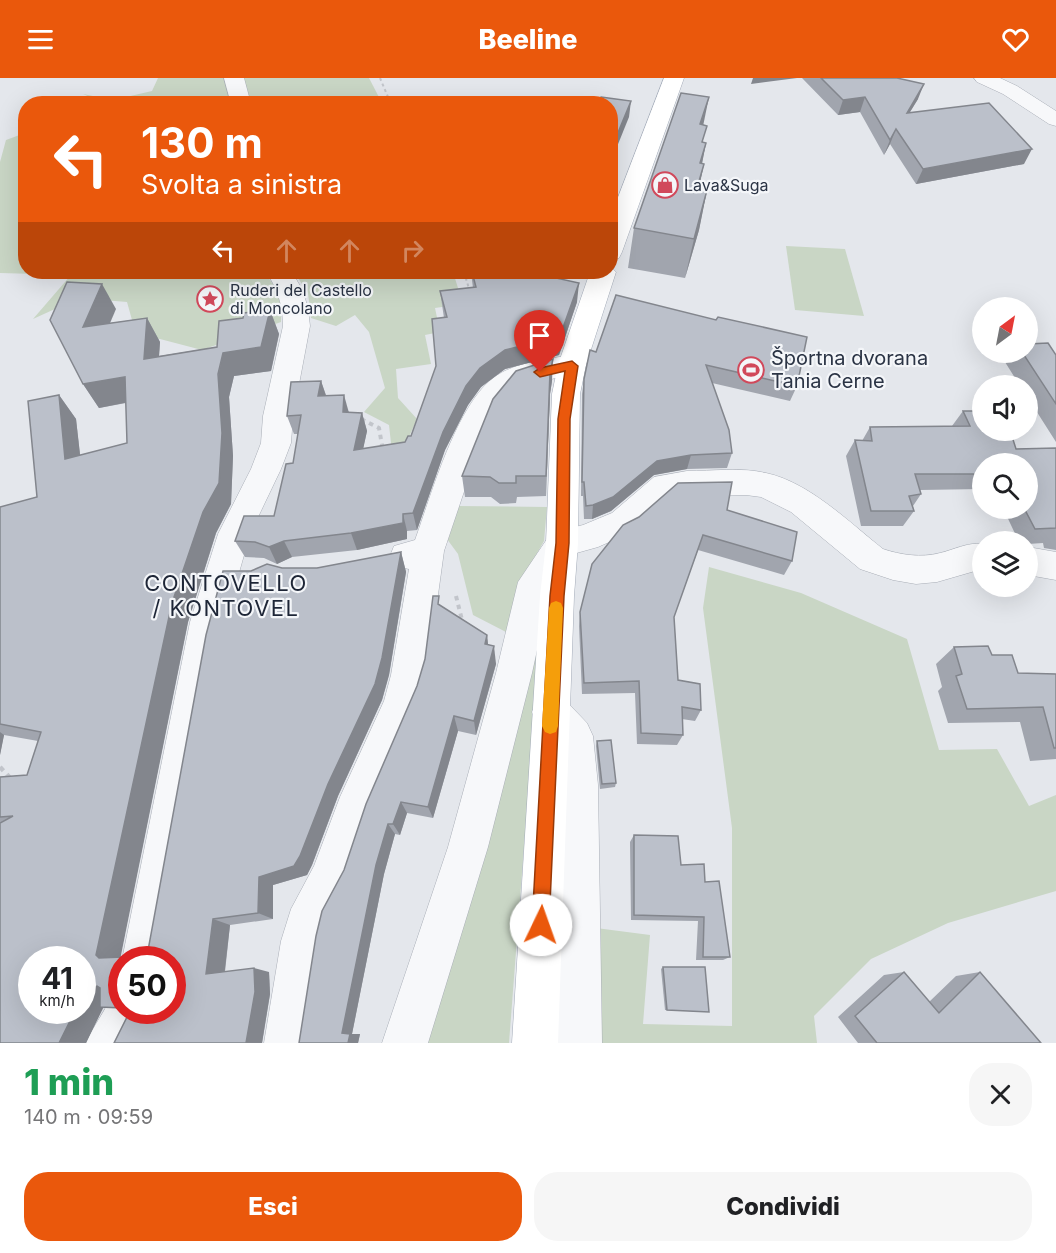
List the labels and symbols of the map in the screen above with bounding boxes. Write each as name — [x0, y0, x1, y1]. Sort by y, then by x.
shop icon: Lava&Suga — [650, 170, 680, 200]
place label: Lava&Suga — [684, 175, 769, 195]
place label: Ruderi del Castello di Moncolano — [230, 280, 372, 318]
place icon: Ruderi del Castello di Moncolano — [195, 284, 225, 314]
north arrow — [972, 297, 1038, 363]
pin — [514, 310, 565, 372]
place label: Športna dvorana Tania Cerne — [771, 346, 928, 393]
sports icon: Športna dvorana Tania Cerne — [736, 355, 766, 385]
district label: CONTOVELLO / KONTOVEL — [144, 570, 308, 621]
position arrow — [509, 893, 573, 957]
speed limit sign: 50 — [108, 946, 186, 1024]

